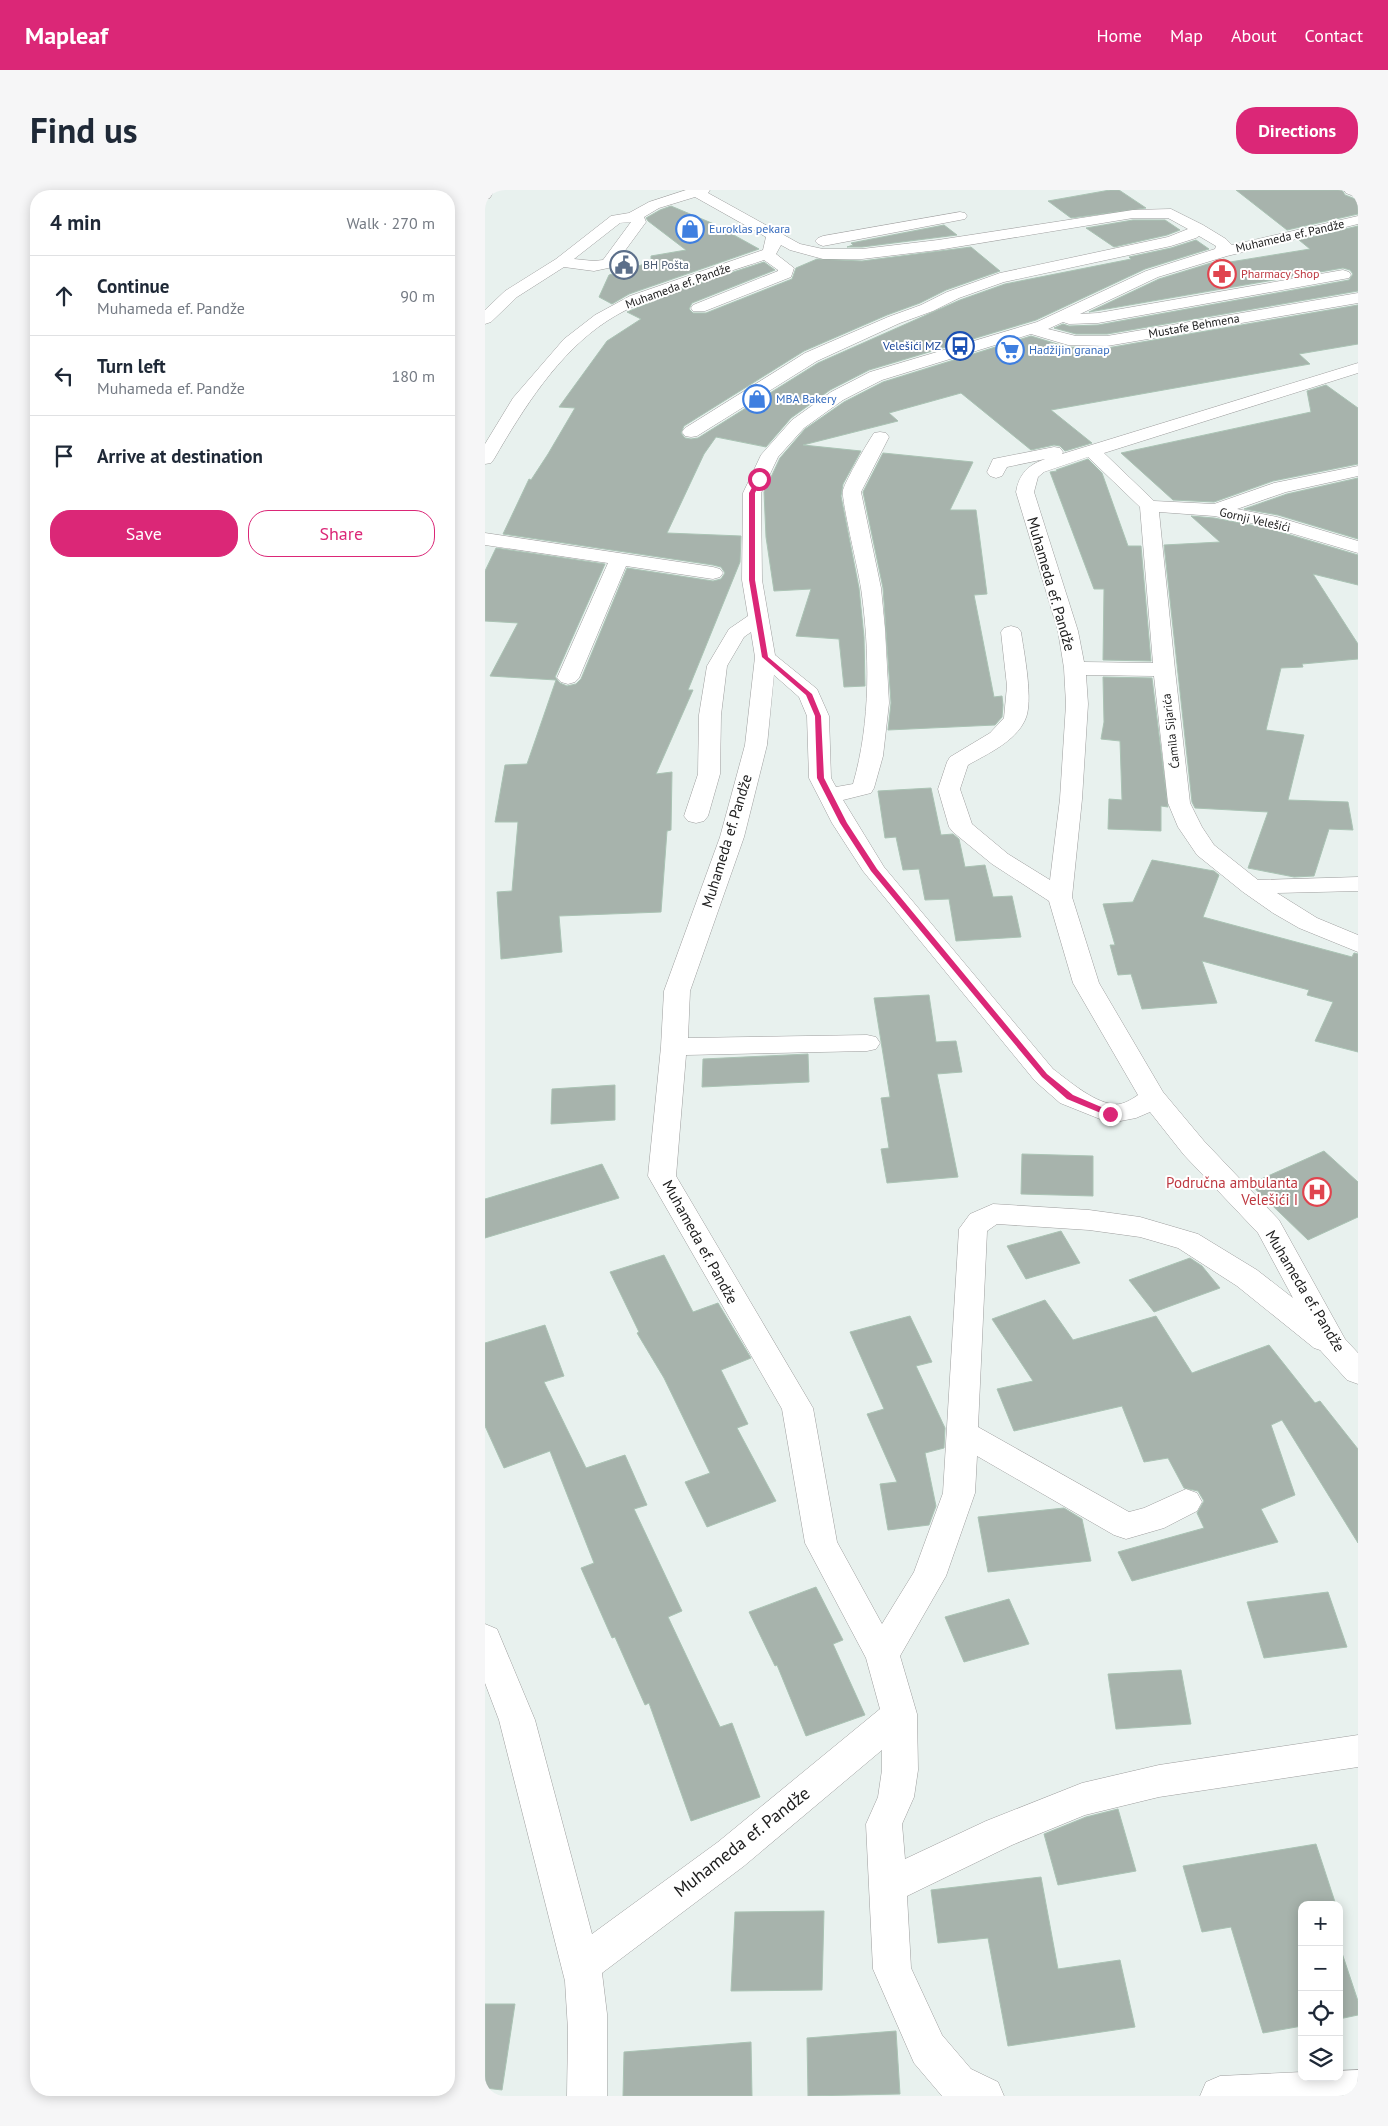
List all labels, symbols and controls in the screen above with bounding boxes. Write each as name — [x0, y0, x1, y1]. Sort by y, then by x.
text: Mapleaf — [25, 20, 108, 51]
text: Home — [1096, 24, 1142, 47]
text: Map — [1170, 24, 1203, 47]
text: About — [1231, 24, 1277, 47]
text: Contact — [1305, 24, 1363, 47]
text: Find us — [30, 107, 138, 153]
button: Directions — [1236, 107, 1358, 154]
text: 4 min — [50, 209, 101, 236]
text: Walk · 270 m — [346, 213, 435, 233]
shop icon: Euroklas pekara — [675, 214, 705, 244]
street label: Muhameda ef. Pandže — [1234, 216, 1346, 255]
place label: Euroklas pekara — [709, 221, 790, 236]
public building icon: BH Pošta — [609, 250, 639, 280]
place label: BH Pošta — [643, 257, 689, 272]
pharmacy icon: Pharmacy Shop — [1207, 259, 1237, 289]
street label: Muhameda ef. Pandže — [623, 260, 733, 312]
place label: Pharmacy Shop — [1241, 266, 1320, 281]
text: Continue — [97, 274, 169, 298]
icon: ahead — [50, 282, 78, 310]
text: 90 m — [400, 286, 435, 306]
text: Muhameda ef. Pandže — [97, 298, 245, 318]
street label: Mustafe Behmena — [1147, 310, 1241, 341]
bus stop icon: Velešići MZ — [945, 331, 975, 361]
supermarket icon: Hadžijin granap — [995, 335, 1025, 365]
place label: Velešići MZ — [882, 338, 941, 353]
place label: Hadžijin granap — [1029, 342, 1110, 357]
text: Turn left — [97, 354, 166, 378]
icon: left — [50, 362, 78, 390]
text: 180 m — [392, 366, 435, 386]
text: Muhameda ef. Pandže — [97, 378, 245, 398]
shop icon: MBA Bakery — [742, 384, 772, 414]
place label: MBA Bakery — [776, 391, 837, 406]
icon: arrive — [50, 442, 78, 470]
text: Arrive at destination — [97, 444, 263, 468]
route start — [748, 468, 771, 491]
street label: Gornji Velešići — [1218, 504, 1292, 535]
button: Save — [50, 510, 238, 557]
button: Share — [248, 510, 435, 557]
street label: Muhameda ef. Pandže — [1023, 515, 1080, 653]
street label: Ćamila Sijarića — [1158, 693, 1183, 770]
street label: Muhameda ef. Pandže — [697, 772, 756, 910]
route end — [1099, 1103, 1122, 1126]
place label: Područna ambulanta Velešići I — [1166, 1173, 1298, 1209]
street label: Muhameda ef. Pandže — [659, 1177, 742, 1307]
hospital icon: Područna ambulanta Velešići I — [1302, 1177, 1332, 1207]
street label: Muhameda ef. Pandže — [1262, 1226, 1349, 1355]
street label: Muhameda ef. Pandže — [669, 1781, 814, 1902]
map controls — [1298, 1901, 1343, 2081]
button: + — [1298, 1901, 1343, 1946]
button: − — [1298, 1946, 1343, 1991]
button: locate — [1298, 1991, 1343, 2036]
button: layers — [1298, 2036, 1343, 2081]

